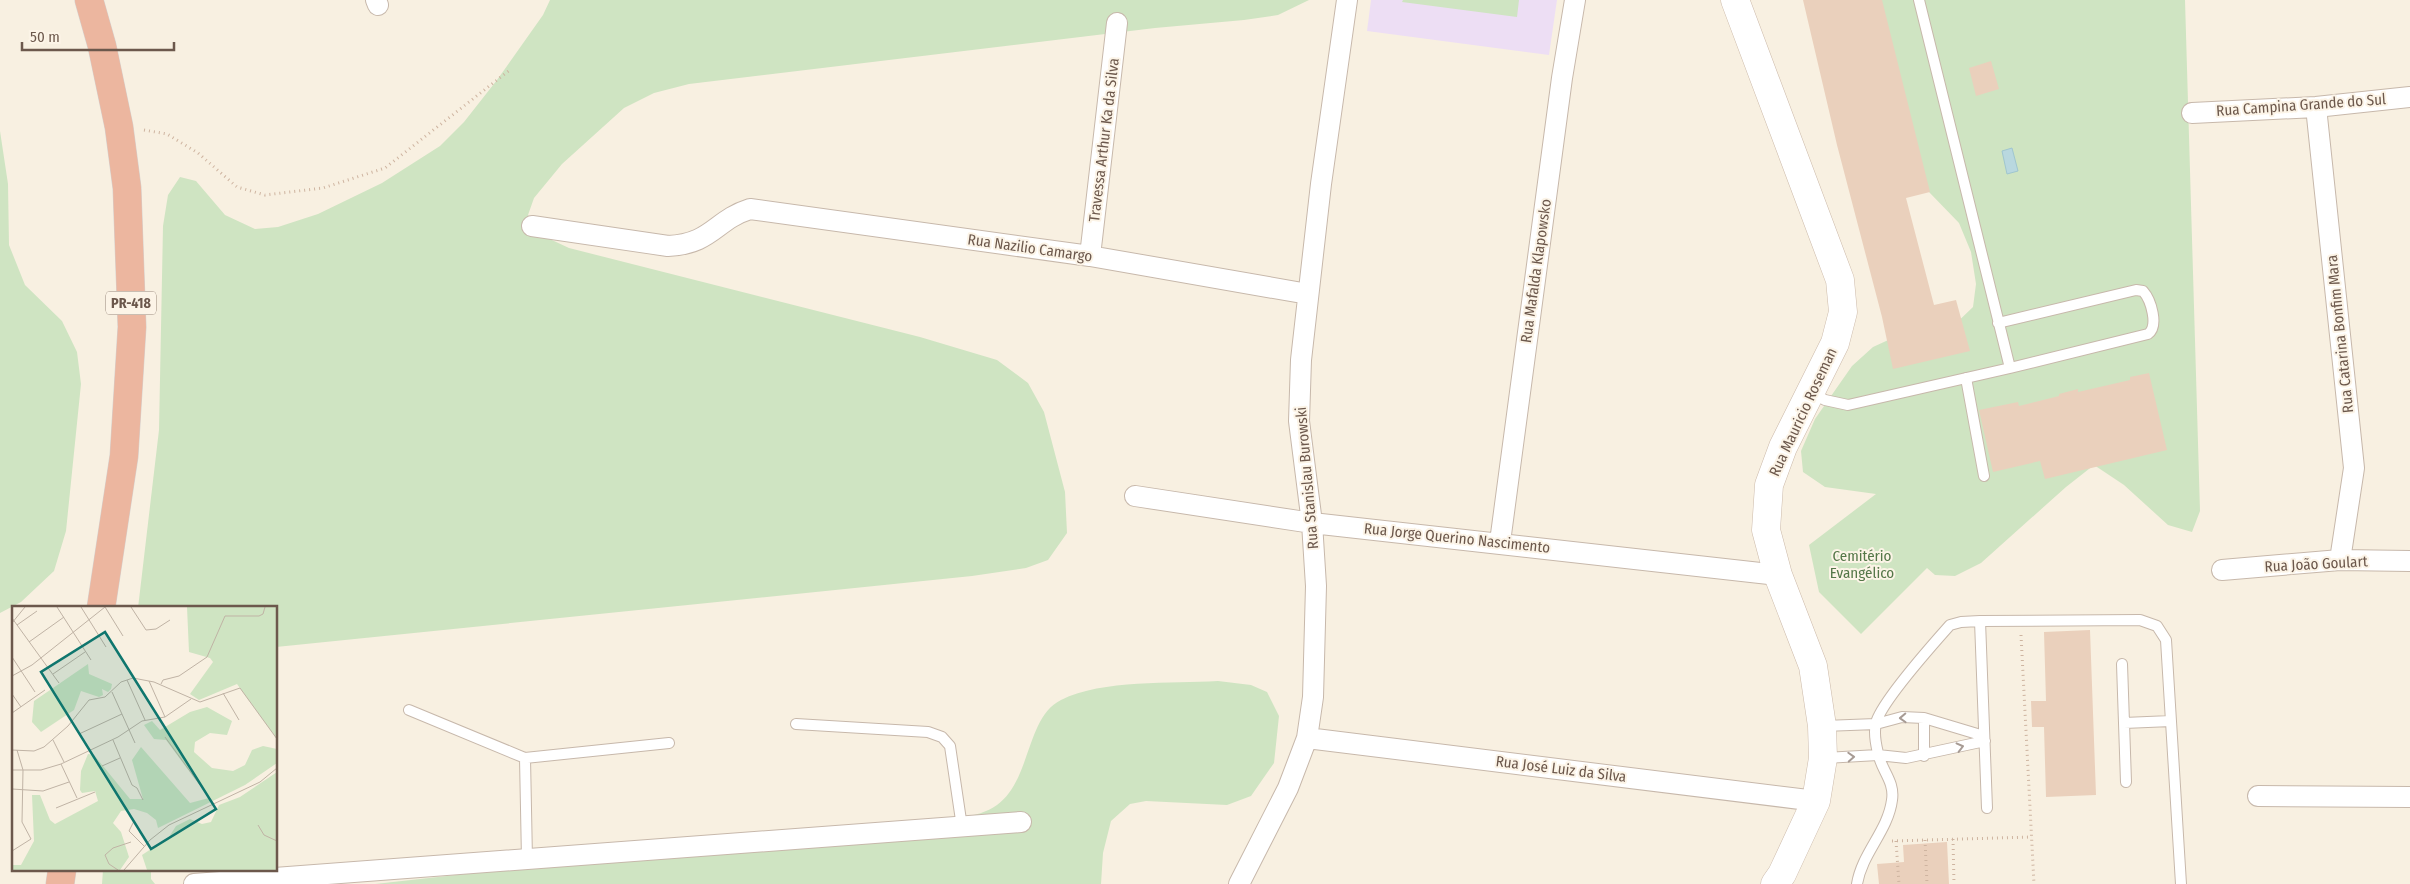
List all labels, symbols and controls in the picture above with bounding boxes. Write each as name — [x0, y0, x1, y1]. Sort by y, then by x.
scale bar — [22, 20, 175, 52]
text: 50 m — [30, 28, 60, 46]
street label: Travessa Arthur Ka da Silva — [1085, 57, 1123, 223]
street label: Rua Campina Grande do Sul — [2216, 90, 2386, 120]
street label: Rua Mafalda Klapowsko — [1517, 198, 1555, 344]
street label: Rua Nazilio Camargo — [967, 230, 1094, 266]
street label: Rua Catarina Bonfim Mara — [2323, 254, 2357, 414]
road number: PR-418 — [106, 292, 156, 314]
street label: Rua Mauricio Roseman — [1765, 345, 1841, 479]
street label: Rua Stanislau Burowski — [1292, 406, 1322, 550]
street label: Rua Jorge Querino Nascimento — [1363, 519, 1551, 557]
park label: Cemitério Evangélico — [1830, 547, 1894, 582]
street label: Rua João Goulart — [2264, 552, 2368, 576]
inset map — [12, 606, 278, 872]
one-way arrow — [1899, 713, 1906, 723]
one-way arrow — [1956, 742, 1965, 753]
one-way arrow — [1847, 751, 1855, 762]
street label: Rua José Luiz da Silva — [1495, 752, 1627, 786]

